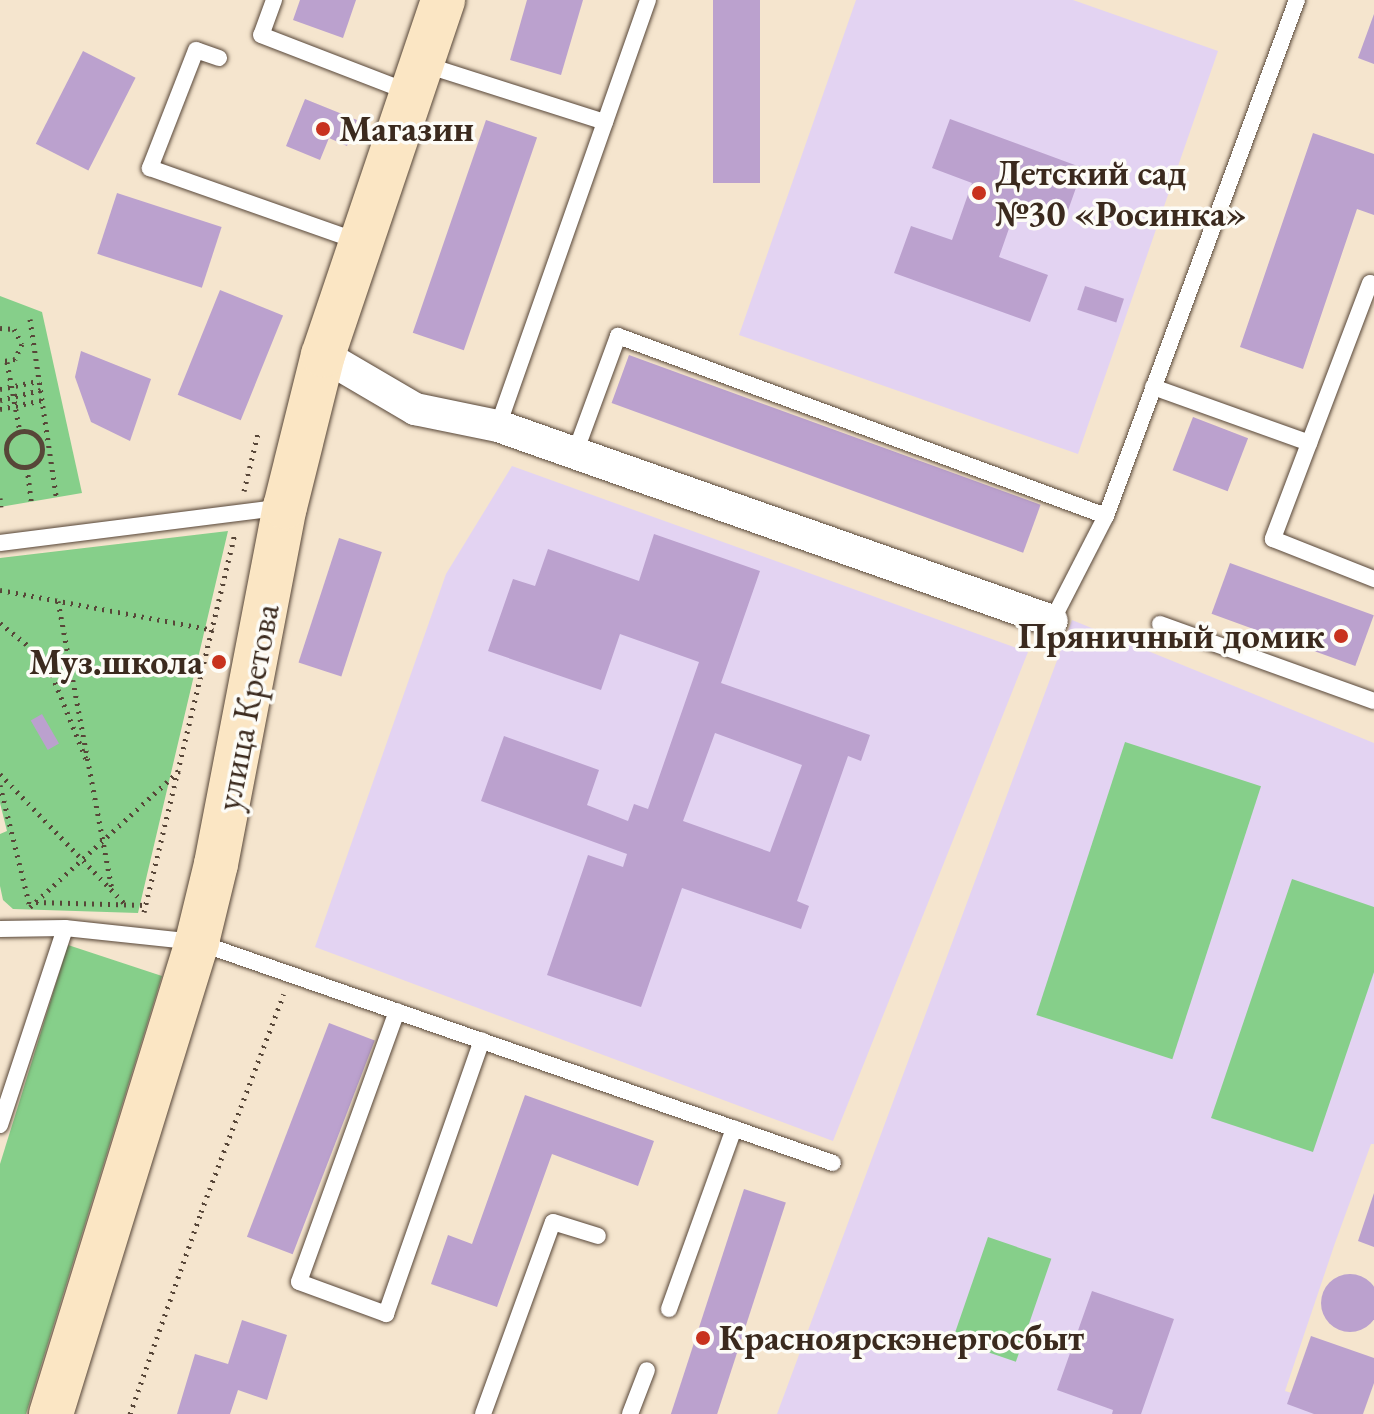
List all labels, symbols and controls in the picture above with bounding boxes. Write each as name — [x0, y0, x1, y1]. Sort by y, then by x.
place label: Магазин — [339, 107, 474, 151]
marker: Магазин — [314, 120, 332, 138]
place label: Детский сад №30 «Росинка» — [995, 150, 1247, 235]
marker: Детский сад №30 «Росинка» — [970, 184, 988, 202]
street label: улица Кретова — [206, 600, 288, 814]
place label: Пряничный домик — [1018, 614, 1325, 658]
marker: Пряничный домик — [1332, 627, 1350, 645]
place label: Муз.школа — [29, 640, 203, 684]
marker: Муз.школа — [210, 653, 228, 671]
place label: Красноярскэнергосбыт — [719, 1316, 1084, 1360]
marker: Красноярскэнергосбыт — [694, 1329, 712, 1347]

